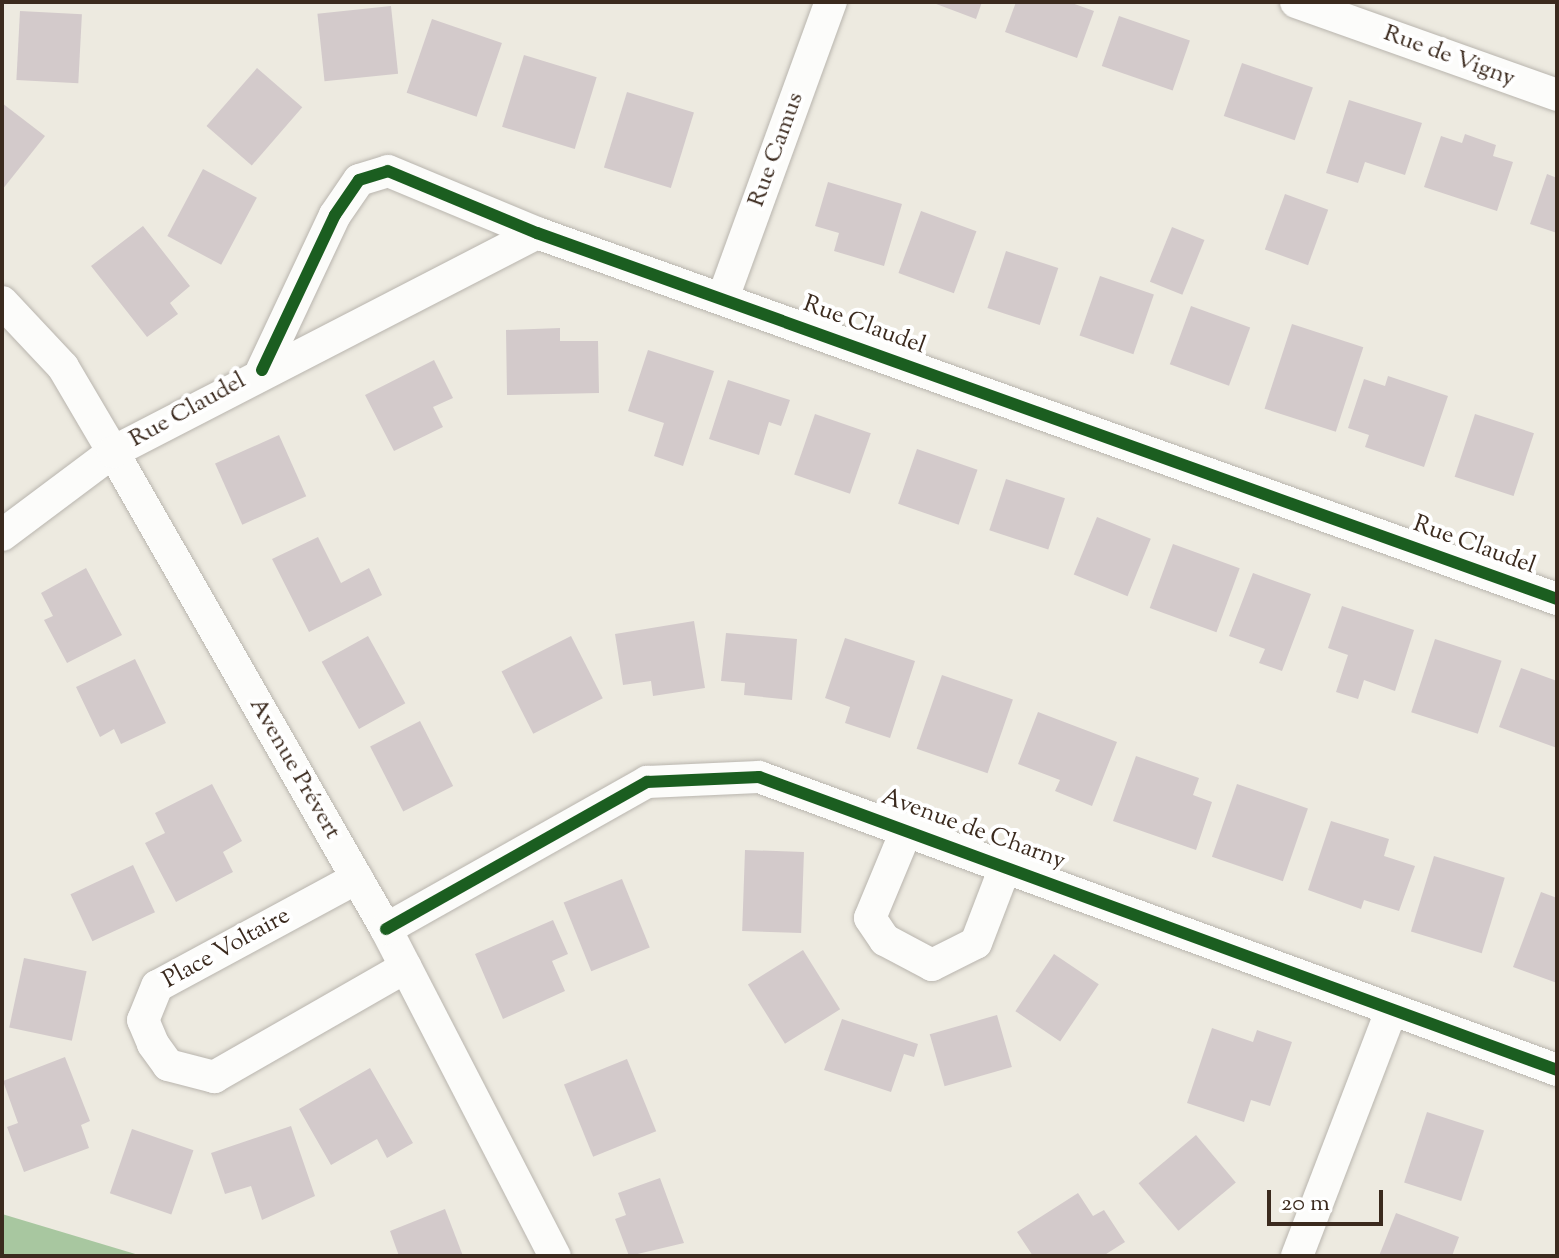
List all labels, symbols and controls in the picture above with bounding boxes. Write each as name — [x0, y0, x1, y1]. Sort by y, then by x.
street label: Rue de Vigny — [1379, 20, 1519, 94]
street label: Rue Camus — [743, 89, 811, 211]
street label: Rue Claudel — [799, 291, 929, 361]
street label: Rue Claudel — [125, 367, 251, 455]
street label: Rue Claudel — [1409, 511, 1539, 581]
street label: Avenue Prévert — [242, 693, 346, 845]
street label: Avenue de Charny — [877, 783, 1069, 877]
street label: Place Voltaire — [158, 902, 296, 996]
scale bar — [1271, 1174, 1387, 1224]
text: 20 m — [1281, 1187, 1330, 1221]

